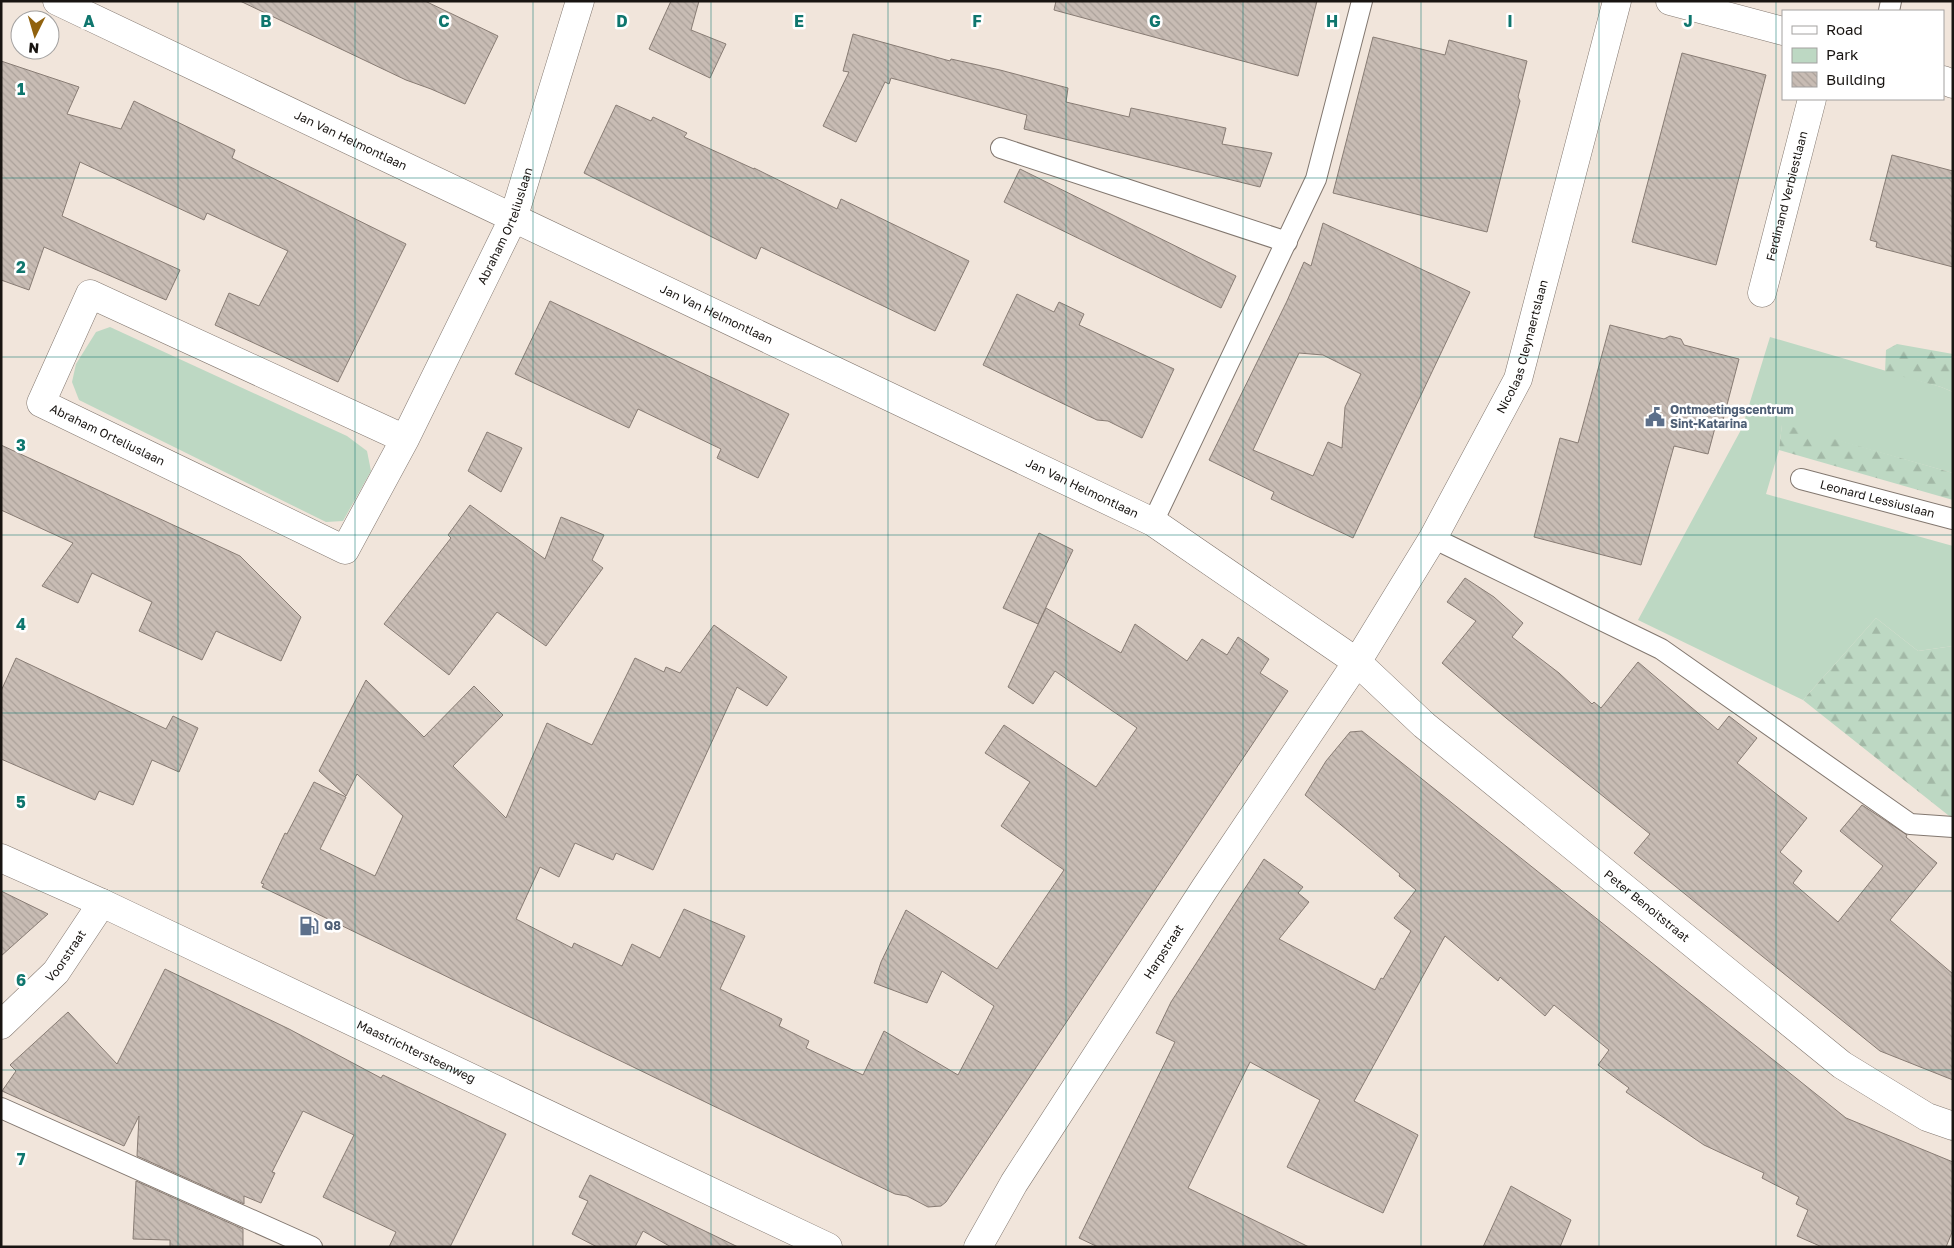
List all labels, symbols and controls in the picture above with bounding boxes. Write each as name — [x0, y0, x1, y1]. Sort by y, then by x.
north arrow — [10, 10, 60, 60]
legend — [1782, 10, 1944, 100]
text: A — [83, 11, 95, 31]
text: B — [260, 11, 272, 31]
text: C — [438, 11, 450, 31]
text: D — [616, 11, 628, 31]
text: E — [794, 11, 804, 31]
text: F — [972, 11, 982, 31]
text: G — [1149, 11, 1161, 31]
text: H — [1326, 11, 1338, 31]
text: I — [1507, 11, 1513, 31]
text: J — [1683, 11, 1693, 31]
text: Road — [1826, 20, 1863, 38]
text: N — [28, 40, 40, 57]
text: Park — [1826, 45, 1859, 63]
text: Building — [1826, 70, 1886, 88]
text: 1 — [17, 79, 25, 99]
street label: Jan Van Helmontlaan — [292, 107, 410, 173]
street label: Ferdinand Verbiestlaan — [1763, 129, 1810, 263]
street label: Abraham Orteliuslaan — [474, 165, 535, 287]
text: 2 — [16, 257, 26, 277]
street label: Nicolaas Cleynaertslaan — [1493, 278, 1551, 416]
street label: Jan Van Helmontlaan — [658, 281, 775, 347]
street label: Abraham Orteliuslaan — [48, 401, 167, 469]
place label: Ontmoetingscentrum Sint-Katarina — [1670, 402, 1794, 431]
public building icon: Ontmoetingscentrum Sint-Katarina — [1644, 406, 1666, 428]
text: 3 — [16, 435, 26, 455]
street label: Jan Van Helmontlaan — [1024, 455, 1141, 521]
street label: Leonard Lessiuslaan — [1818, 476, 1937, 521]
text: 4 — [16, 614, 26, 634]
text: 5 — [16, 792, 26, 812]
street label: Peter Benoitstraat — [1601, 867, 1693, 945]
fuel station icon: Q8 — [298, 915, 320, 937]
place label: Q8 — [324, 918, 341, 933]
street label: Harpstraat — [1140, 921, 1187, 982]
street label: Voorstraat — [42, 927, 89, 985]
text: 6 — [16, 970, 26, 990]
street label: Maastrichtersteenweg — [354, 1017, 478, 1086]
text: 7 — [17, 1149, 26, 1169]

